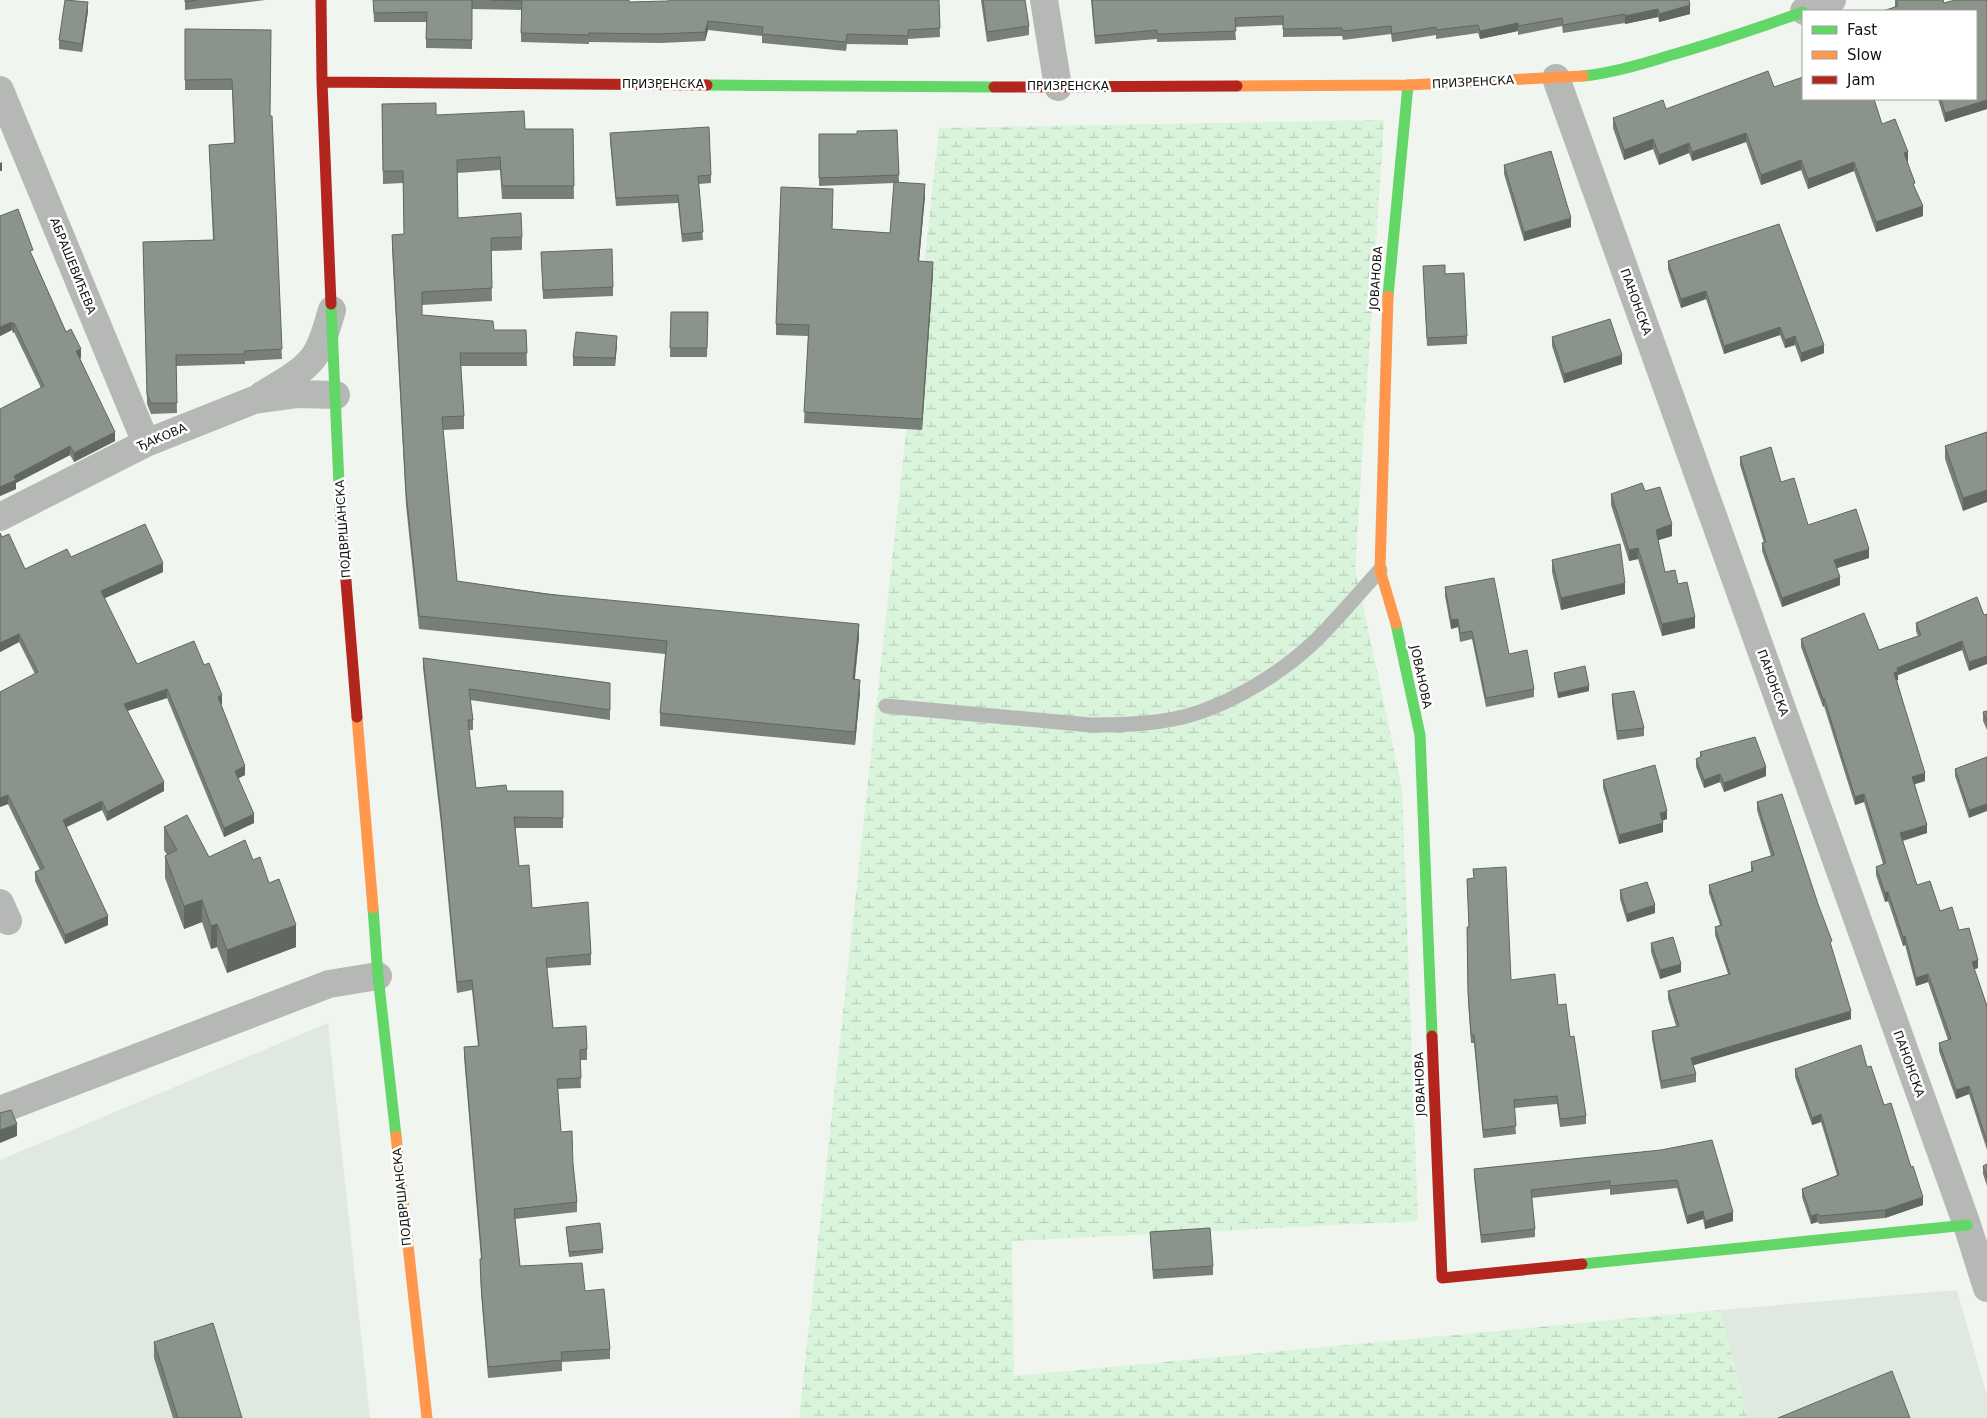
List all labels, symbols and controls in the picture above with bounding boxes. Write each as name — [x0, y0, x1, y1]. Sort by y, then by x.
legend — [1802, 10, 1977, 100]
text: Fast — [1847, 21, 1877, 39]
text: Slow — [1847, 46, 1882, 64]
text: Jam — [1846, 71, 1875, 89]
street label: ПРИЗРЕНСКА — [1432, 73, 1515, 91]
street label: ПРИЗРЕНСКА — [622, 77, 705, 91]
street label: ПРИЗРЕНСКА — [1027, 79, 1110, 93]
street label: АБРАШЕВИЋЕВА — [47, 216, 99, 317]
street label: ЈОВАНОВА — [1367, 245, 1385, 312]
street label: ПАНОНСКА — [1617, 267, 1655, 338]
street label: ЂАКОВА — [134, 420, 189, 454]
street label: ПОДВРШАНСКА — [333, 479, 353, 579]
street label: ЈОВАНОВА — [1407, 643, 1435, 711]
street label: ПАНОНСКА — [1754, 648, 1792, 719]
street label: ПАНОНСКА — [1890, 1029, 1928, 1100]
street label: ЈОВАНОВА — [1412, 1051, 1428, 1117]
street label: ПОДВРШАНСКА — [390, 1147, 414, 1247]

